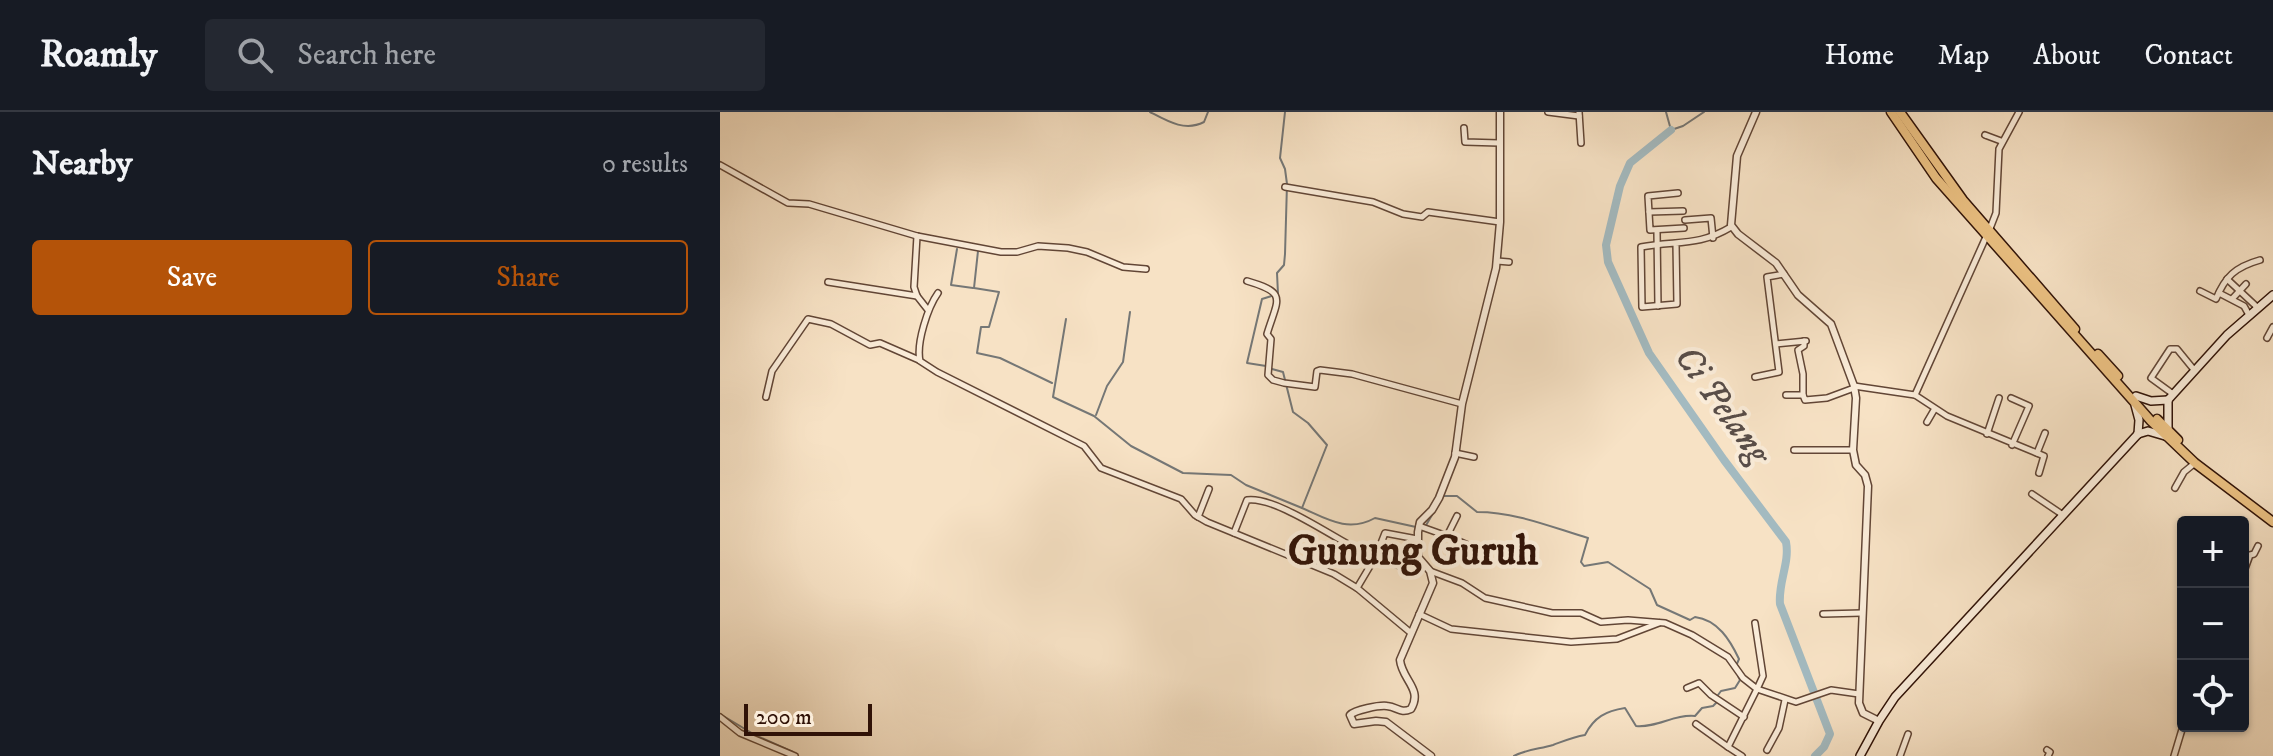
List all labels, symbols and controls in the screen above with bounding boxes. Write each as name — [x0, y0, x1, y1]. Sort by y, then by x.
search box — [205, 19, 765, 91]
text: Roamly — [40, 31, 157, 79]
icon: search — [233, 33, 277, 77]
text: Search here — [297, 37, 436, 74]
text: Home — [1825, 38, 1894, 73]
text: Map — [1938, 38, 1989, 73]
text: About — [2033, 38, 2100, 73]
text: Contact — [2144, 38, 2233, 73]
text: Nearby — [32, 143, 133, 185]
text: 0 results — [602, 148, 688, 181]
button: Save — [32, 240, 352, 315]
button: Share — [368, 240, 688, 315]
water label: Ci Pelang — [1664, 337, 1782, 476]
map controls — [2177, 516, 2249, 732]
button: + — [2177, 516, 2249, 588]
district label: Gunung Guruh — [1288, 526, 1539, 578]
button: − — [2177, 588, 2249, 660]
button: locate — [2177, 660, 2249, 732]
scale bar — [744, 700, 872, 736]
text: 200 m — [756, 704, 812, 731]

